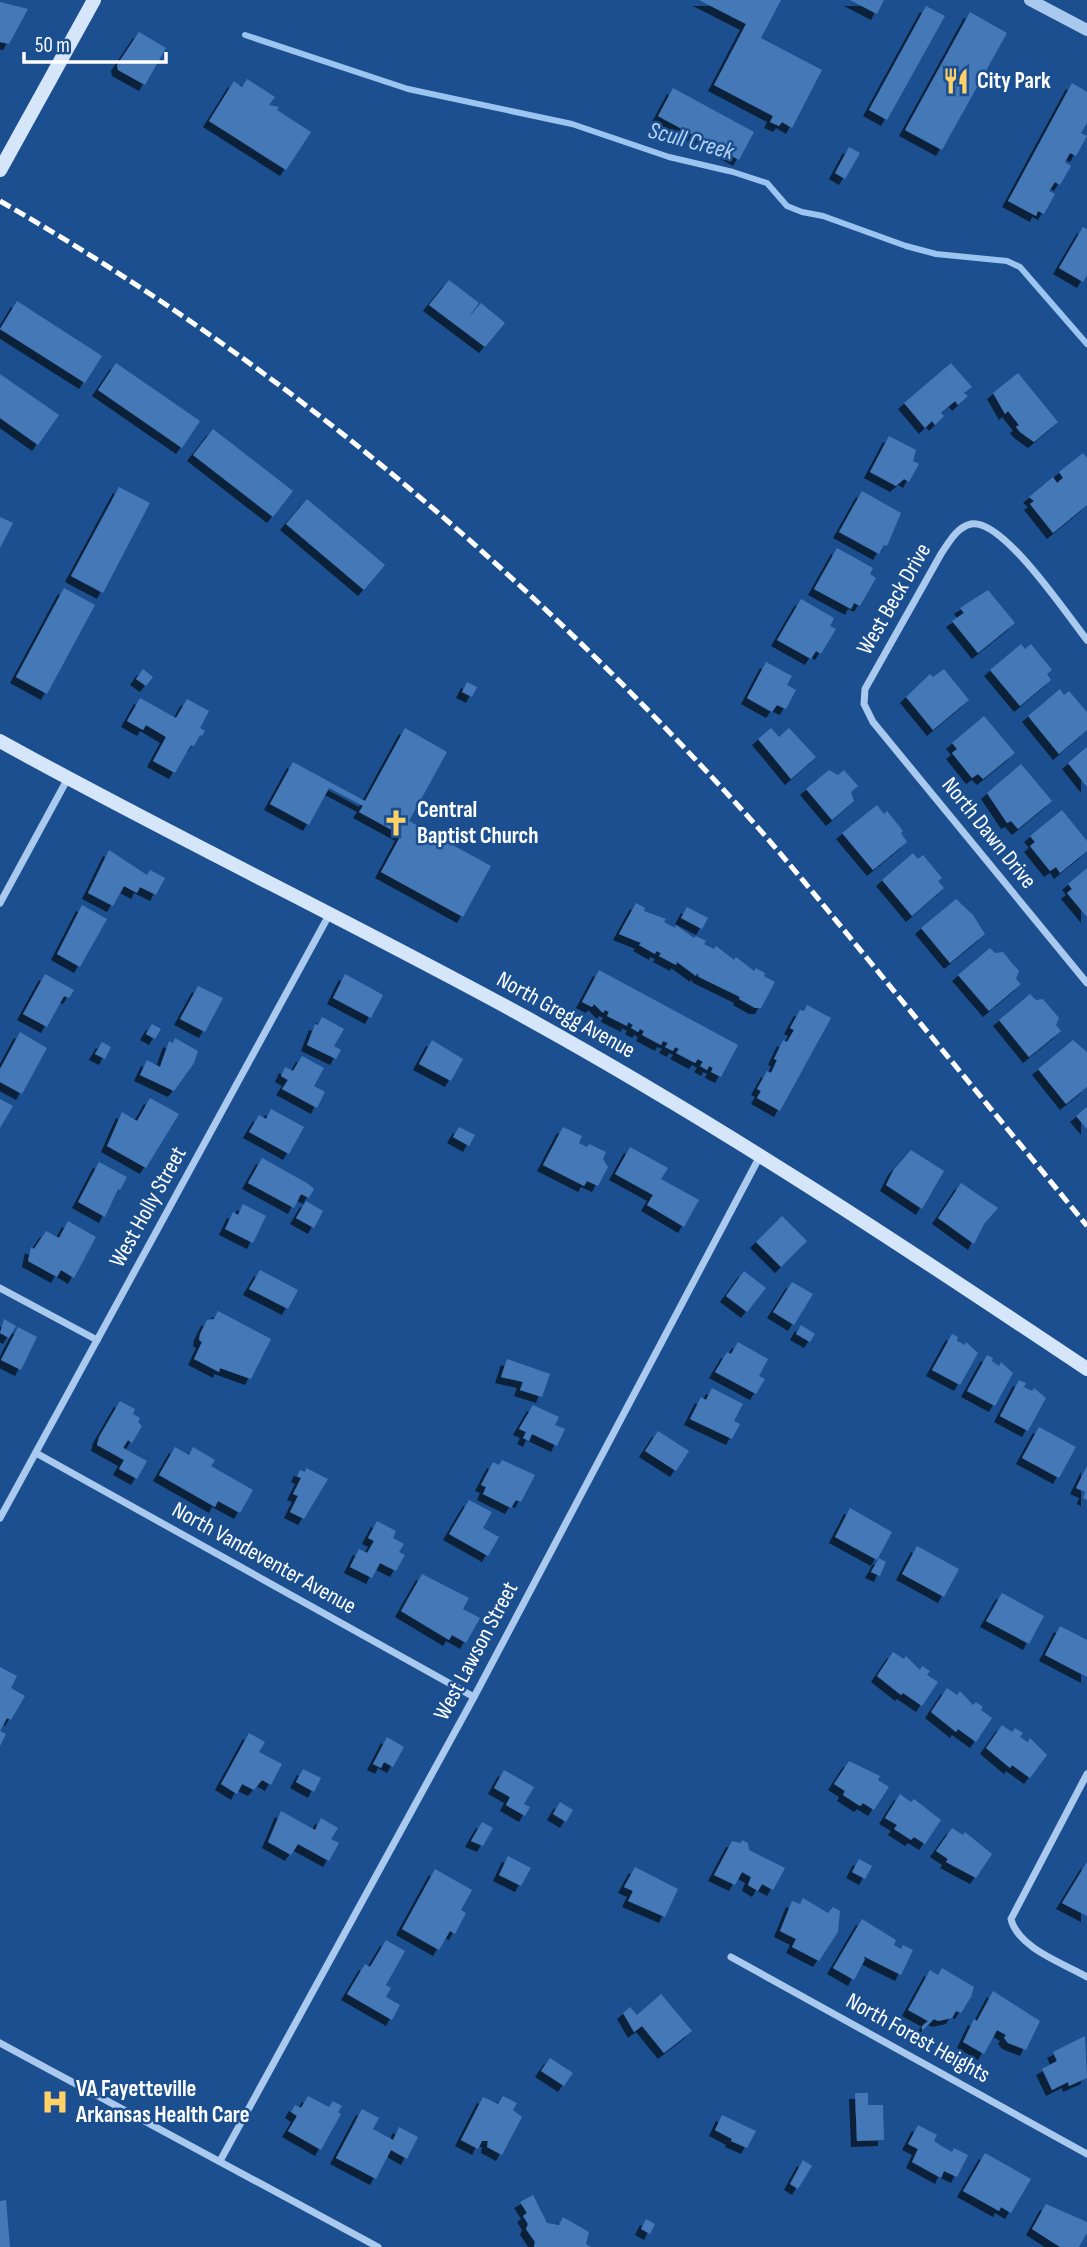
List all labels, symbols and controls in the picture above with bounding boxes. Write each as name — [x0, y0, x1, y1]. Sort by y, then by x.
scale bar — [24, 21, 166, 65]
text: 50 m — [35, 33, 70, 58]
restaurant icon: City Park — [941, 66, 971, 96]
place label: City Park — [977, 67, 1051, 95]
water label: Scull Creek — [645, 116, 738, 167]
street label: West Beck Drive — [851, 538, 937, 660]
street label: North Dawn Drive — [936, 772, 1042, 894]
place label: Central Baptist Church — [417, 796, 539, 850]
church icon: Central Baptist Church — [381, 808, 411, 838]
street label: North Gregg Avenue — [492, 965, 640, 1065]
street label: West Holly Street — [103, 1142, 193, 1272]
street label: North Vandeventer Avenue — [167, 1496, 361, 1620]
street label: West Lawson Street — [428, 1577, 524, 1725]
street label: North Forest Heights — [841, 1987, 995, 2089]
place label: VA Fayetteville Arkansas Health Care — [75, 2075, 250, 2129]
hospital icon: VA Fayetteville Arkansas Health Care — [40, 2087, 70, 2117]

